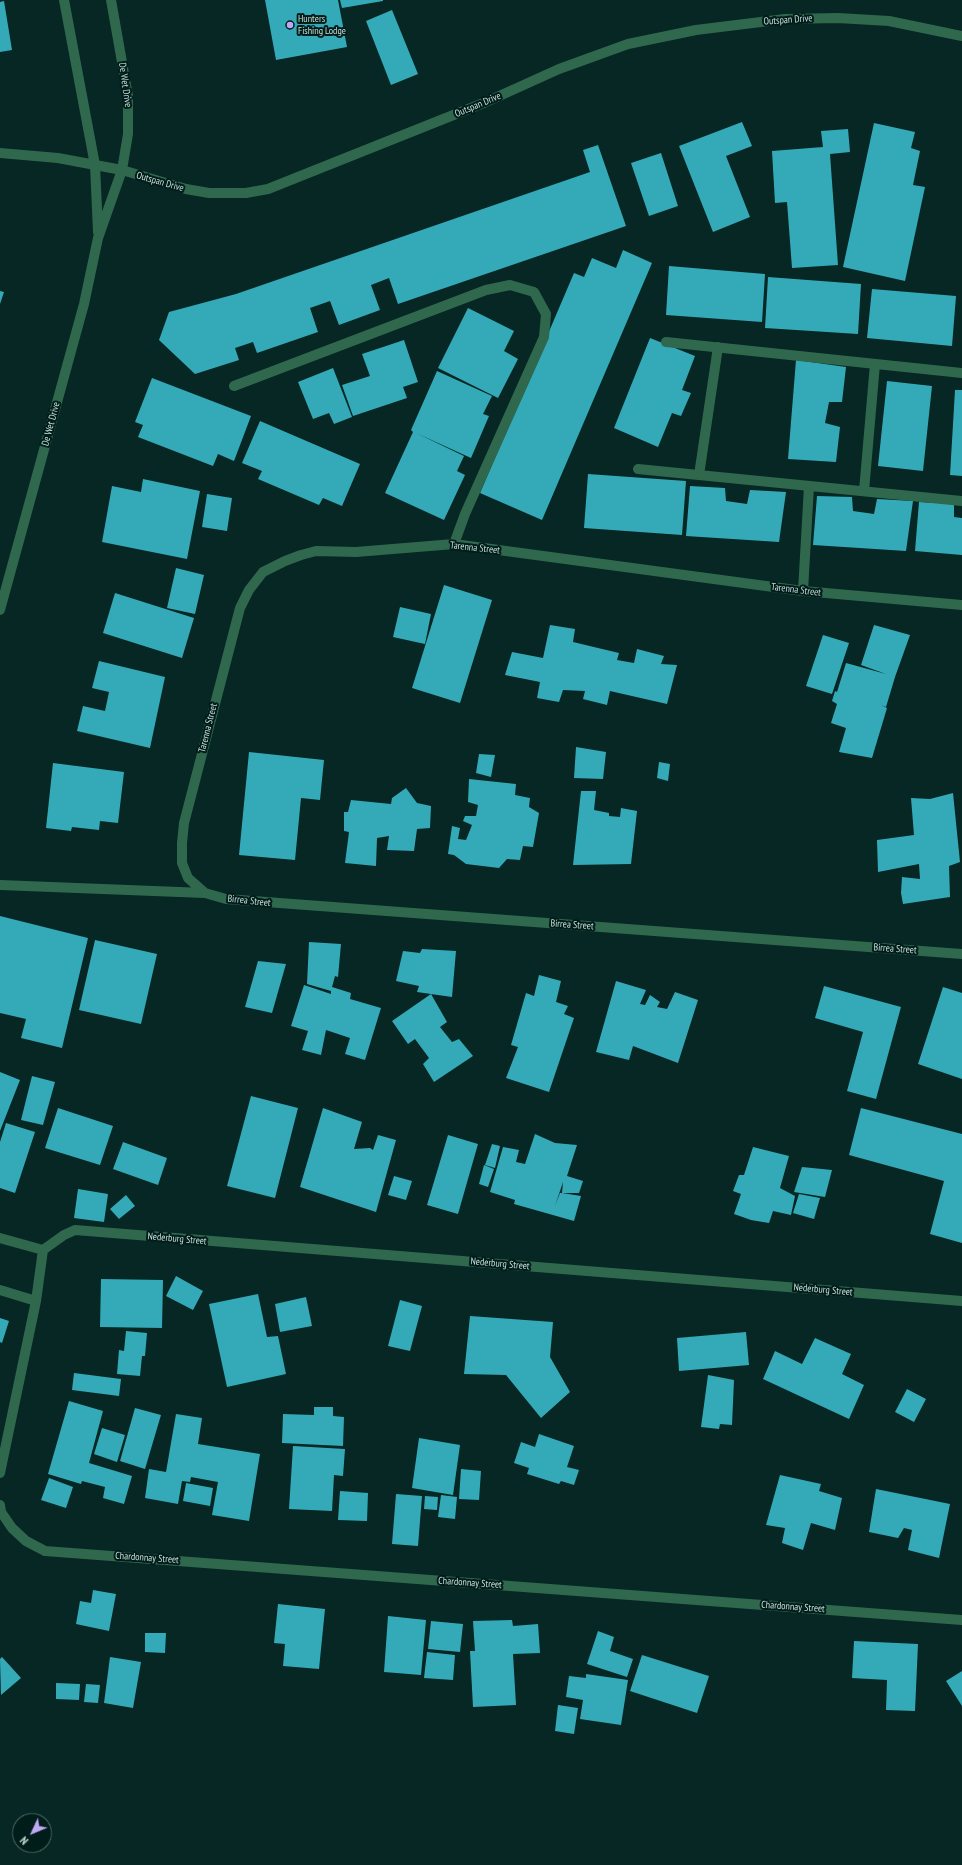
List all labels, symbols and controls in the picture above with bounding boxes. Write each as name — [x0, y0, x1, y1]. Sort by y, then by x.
street label: Outspan Drive — [763, 12, 813, 28]
place label: Hunters Fishing Lodge — [298, 13, 346, 36]
marker: Hunters Fishing Lodge — [285, 20, 295, 30]
street label: De Wet Drive — [116, 62, 134, 108]
street label: Outspan Drive — [453, 90, 503, 120]
street label: Outspan Drive — [135, 169, 185, 195]
street label: De Wet Drive — [39, 401, 63, 447]
street label: Tarenna Street — [449, 539, 501, 557]
street label: Tarenna Street — [770, 581, 822, 599]
street label: Tarenna Street — [196, 702, 220, 754]
street label: Birrea Street — [227, 893, 271, 909]
street label: Birrea Street — [550, 918, 594, 932]
street label: Birrea Street — [873, 942, 917, 956]
street label: Nederburg Street — [147, 1230, 207, 1248]
street label: Nederburg Street — [470, 1255, 530, 1273]
street label: Nederburg Street — [793, 1281, 853, 1299]
street label: Chardonnay Street — [115, 1550, 179, 1566]
street label: Chardonnay Street — [438, 1575, 502, 1591]
street label: Chardonnay Street — [761, 1599, 825, 1615]
north arrow — [12, 1813, 52, 1853]
text: N — [17, 1834, 31, 1848]

